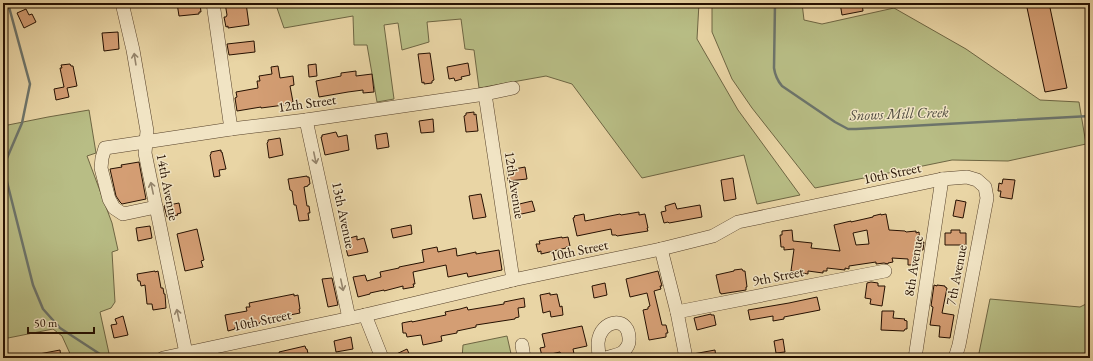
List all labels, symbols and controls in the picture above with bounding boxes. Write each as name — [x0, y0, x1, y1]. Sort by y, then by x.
one-way arrow — [130, 53, 138, 66]
street label: 12th Street — [277, 90, 338, 116]
water label: Snows Mill Creek — [848, 102, 949, 124]
street label: 12th Avenue — [501, 150, 529, 221]
one-way arrow — [311, 151, 319, 164]
street label: 14th Avenue — [153, 152, 183, 223]
street label: 10th Street — [861, 158, 923, 188]
street label: 13th Avenue — [328, 180, 360, 251]
one-way arrow — [147, 181, 155, 194]
street label: 8th Avenue — [899, 234, 927, 298]
street label: 10th Street — [548, 235, 610, 265]
street label: 7th Avenue — [941, 243, 971, 307]
street label: 9th Street — [751, 262, 806, 290]
one-way arrow — [339, 278, 347, 291]
street label: 10th Street — [231, 305, 293, 335]
scale bar — [28, 309, 94, 335]
one-way arrow — [174, 309, 182, 322]
text: 50 m — [34, 315, 58, 331]

